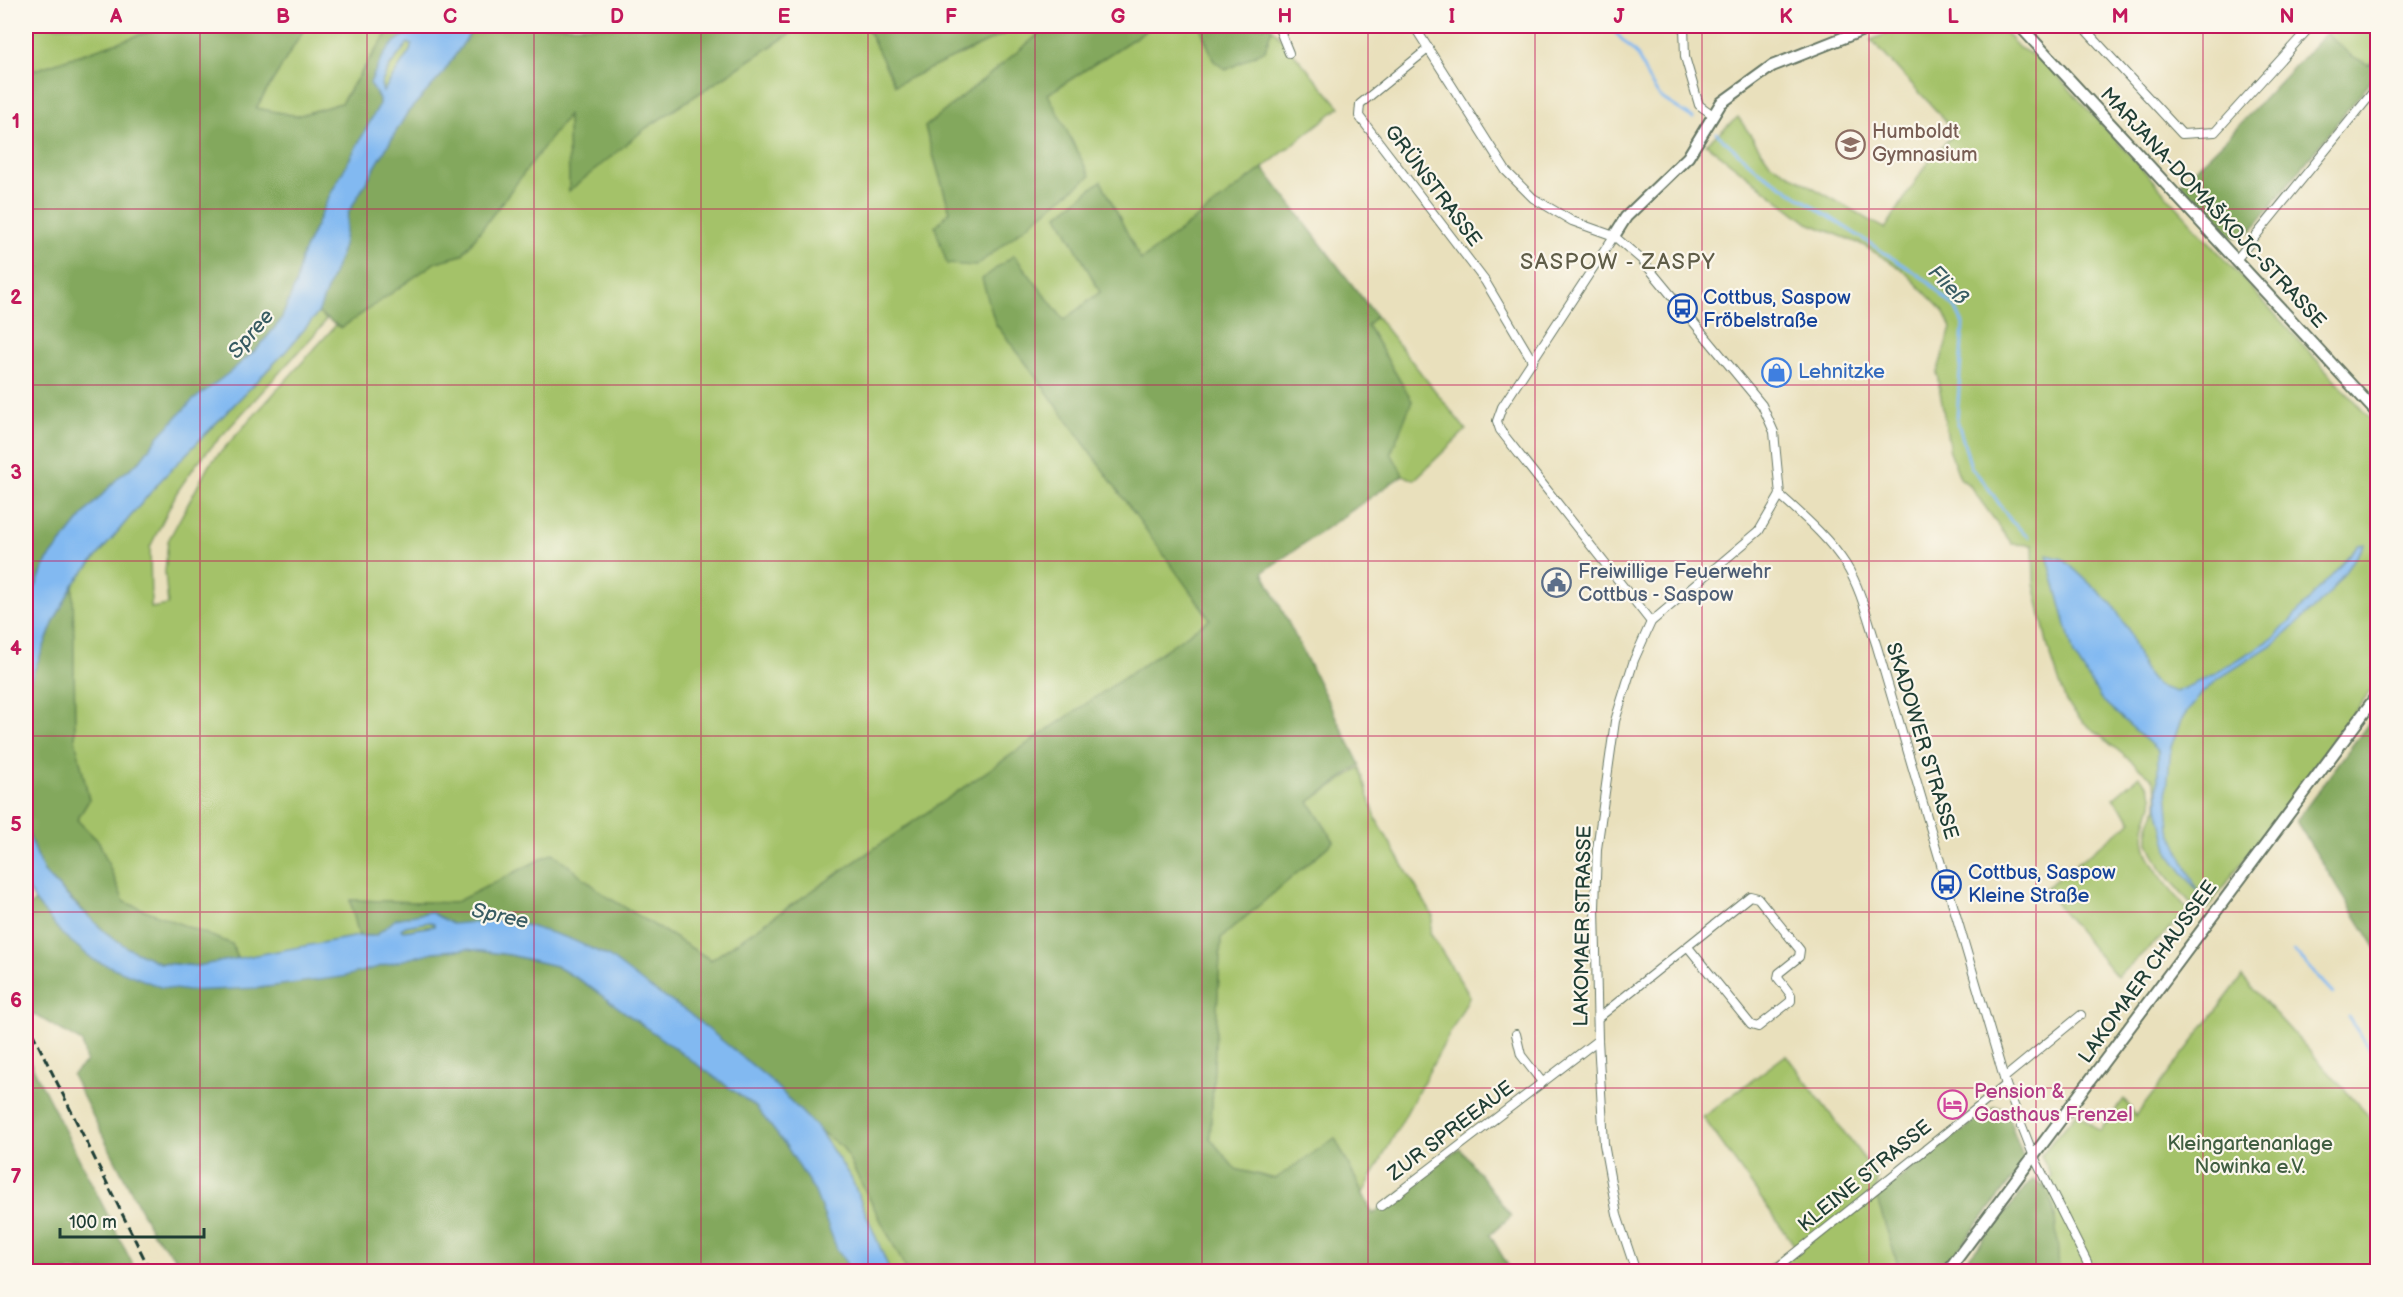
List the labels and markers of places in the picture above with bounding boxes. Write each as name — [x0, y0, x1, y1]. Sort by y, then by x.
place label: Humboldt Gymnasium — [1872, 120, 1977, 167]
school or university icon: Humboldt Gymnasium — [1835, 128, 1867, 160]
place label: Cottbus, Saspow Fröbelstraße — [1703, 286, 1851, 333]
bus stop icon: Cottbus, Saspow Fröbelstraße — [1666, 293, 1698, 325]
shop icon: Lehnitzke — [1761, 356, 1793, 388]
place label: Lehnitzke — [1798, 360, 1885, 384]
place label: Freiwillige Feuerwehr Cottbus - Saspow — [1578, 560, 1771, 607]
public building icon: Freiwillige Feuerwehr Cottbus - Saspow — [1541, 567, 1573, 599]
place label: Cottbus, Saspow Kleine Straße — [1968, 861, 2116, 908]
bus stop icon: Cottbus, Saspow Kleine Straße — [1931, 868, 1963, 900]
place label: Pension & Gasthaus Frenzel — [1974, 1080, 2133, 1127]
hotel icon: Pension & Gasthaus Frenzel — [1937, 1088, 1969, 1120]

